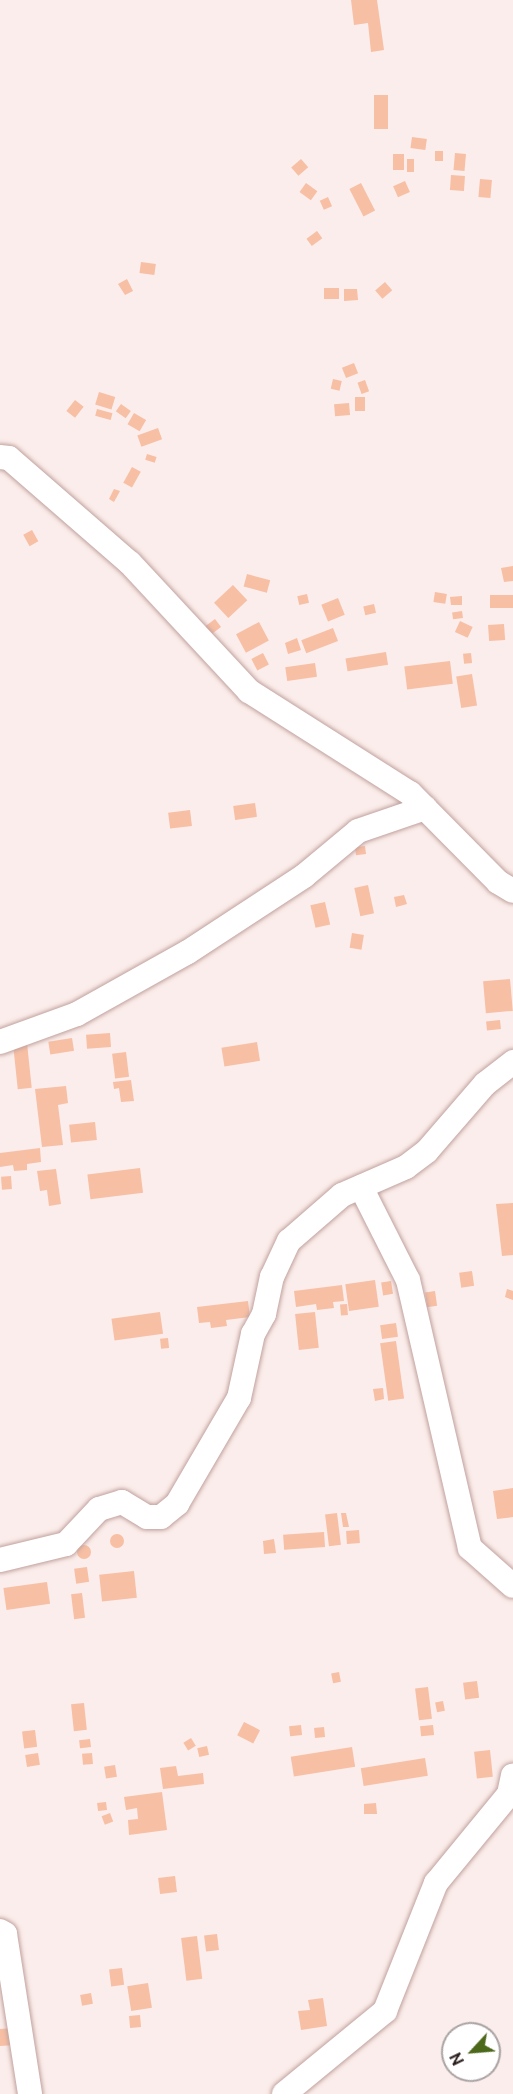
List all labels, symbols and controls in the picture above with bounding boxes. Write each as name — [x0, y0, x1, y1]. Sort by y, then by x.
north arrow — [441, 2022, 501, 2082]
text: N — [446, 2050, 467, 2068]

